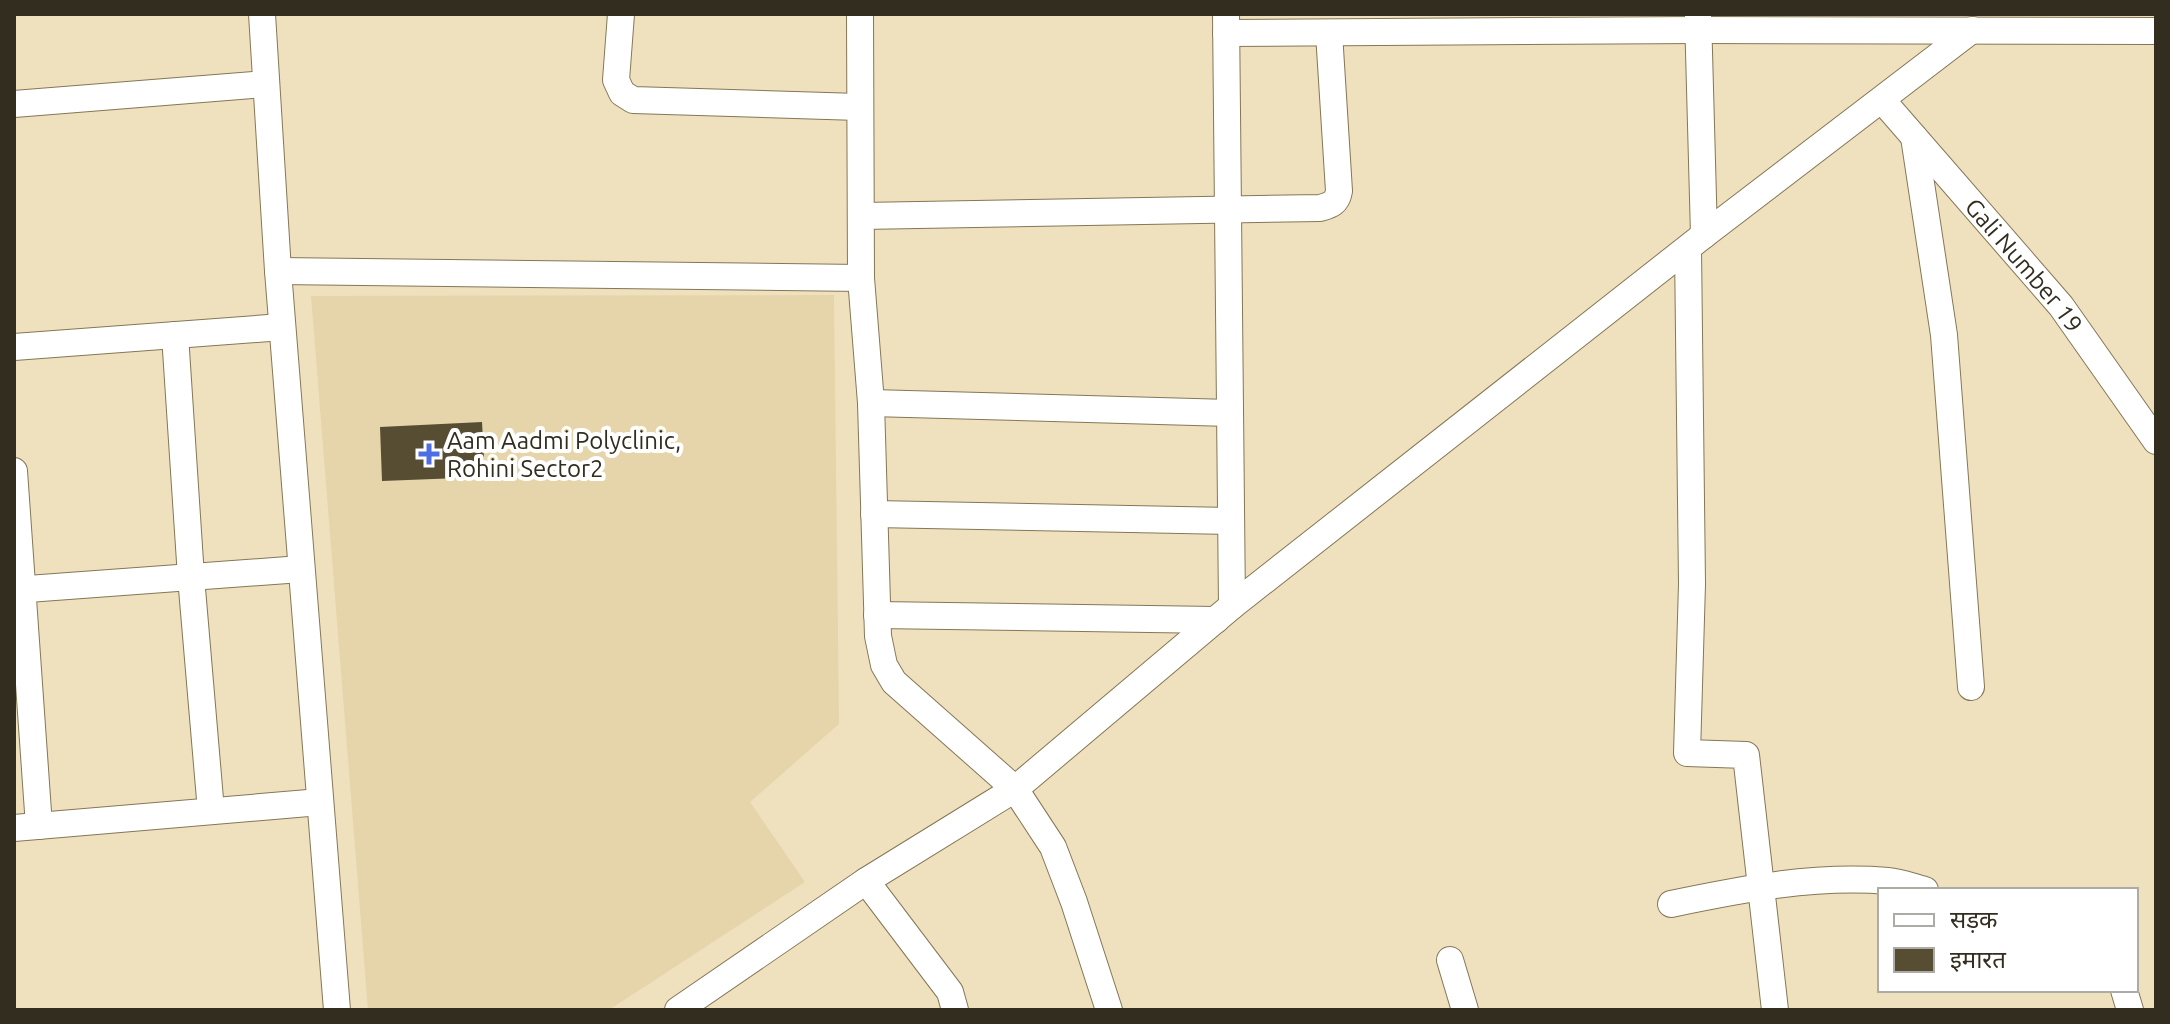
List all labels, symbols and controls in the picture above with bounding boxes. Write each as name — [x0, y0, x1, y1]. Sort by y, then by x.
street label: Gali Number 19 — [1960, 193, 2088, 337]
place label: Aam Aadmi Polyclinic, Rohini Sector2 — [447, 427, 681, 482]
marker: Aam Aadmi Polyclinic, Rohini Sector2 — [418, 443, 440, 465]
legend — [1878, 888, 2138, 992]
text: सड़क — [1950, 906, 1998, 933]
text: इमारत — [1950, 946, 2007, 973]

